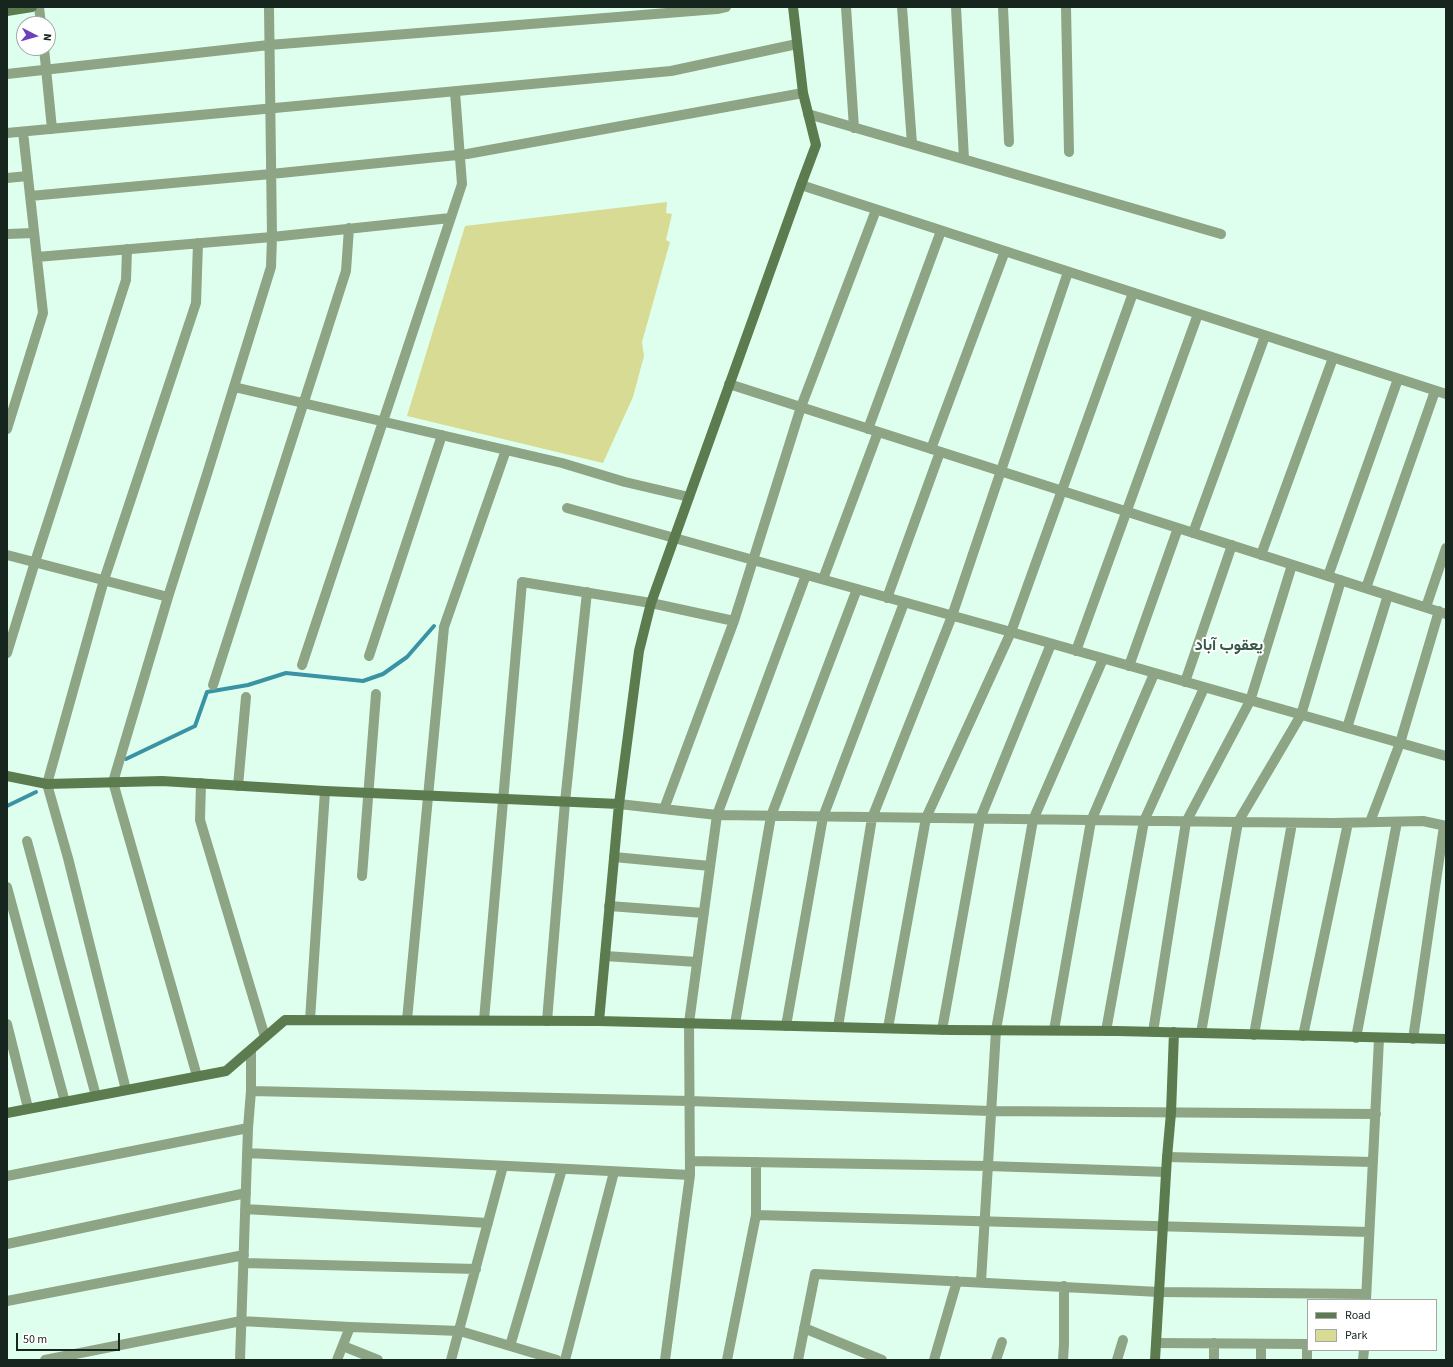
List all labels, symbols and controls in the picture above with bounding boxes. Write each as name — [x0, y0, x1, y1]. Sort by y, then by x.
north arrow — [16, 16, 56, 56]
text: N — [40, 33, 55, 42]
district label: یعقوب آباد — [1195, 636, 1263, 656]
legend — [1307, 1299, 1437, 1351]
text: Road — [1345, 1307, 1371, 1324]
scale bar — [18, 1325, 122, 1351]
text: Park — [1345, 1327, 1367, 1344]
text: 50 m — [23, 1331, 47, 1348]

